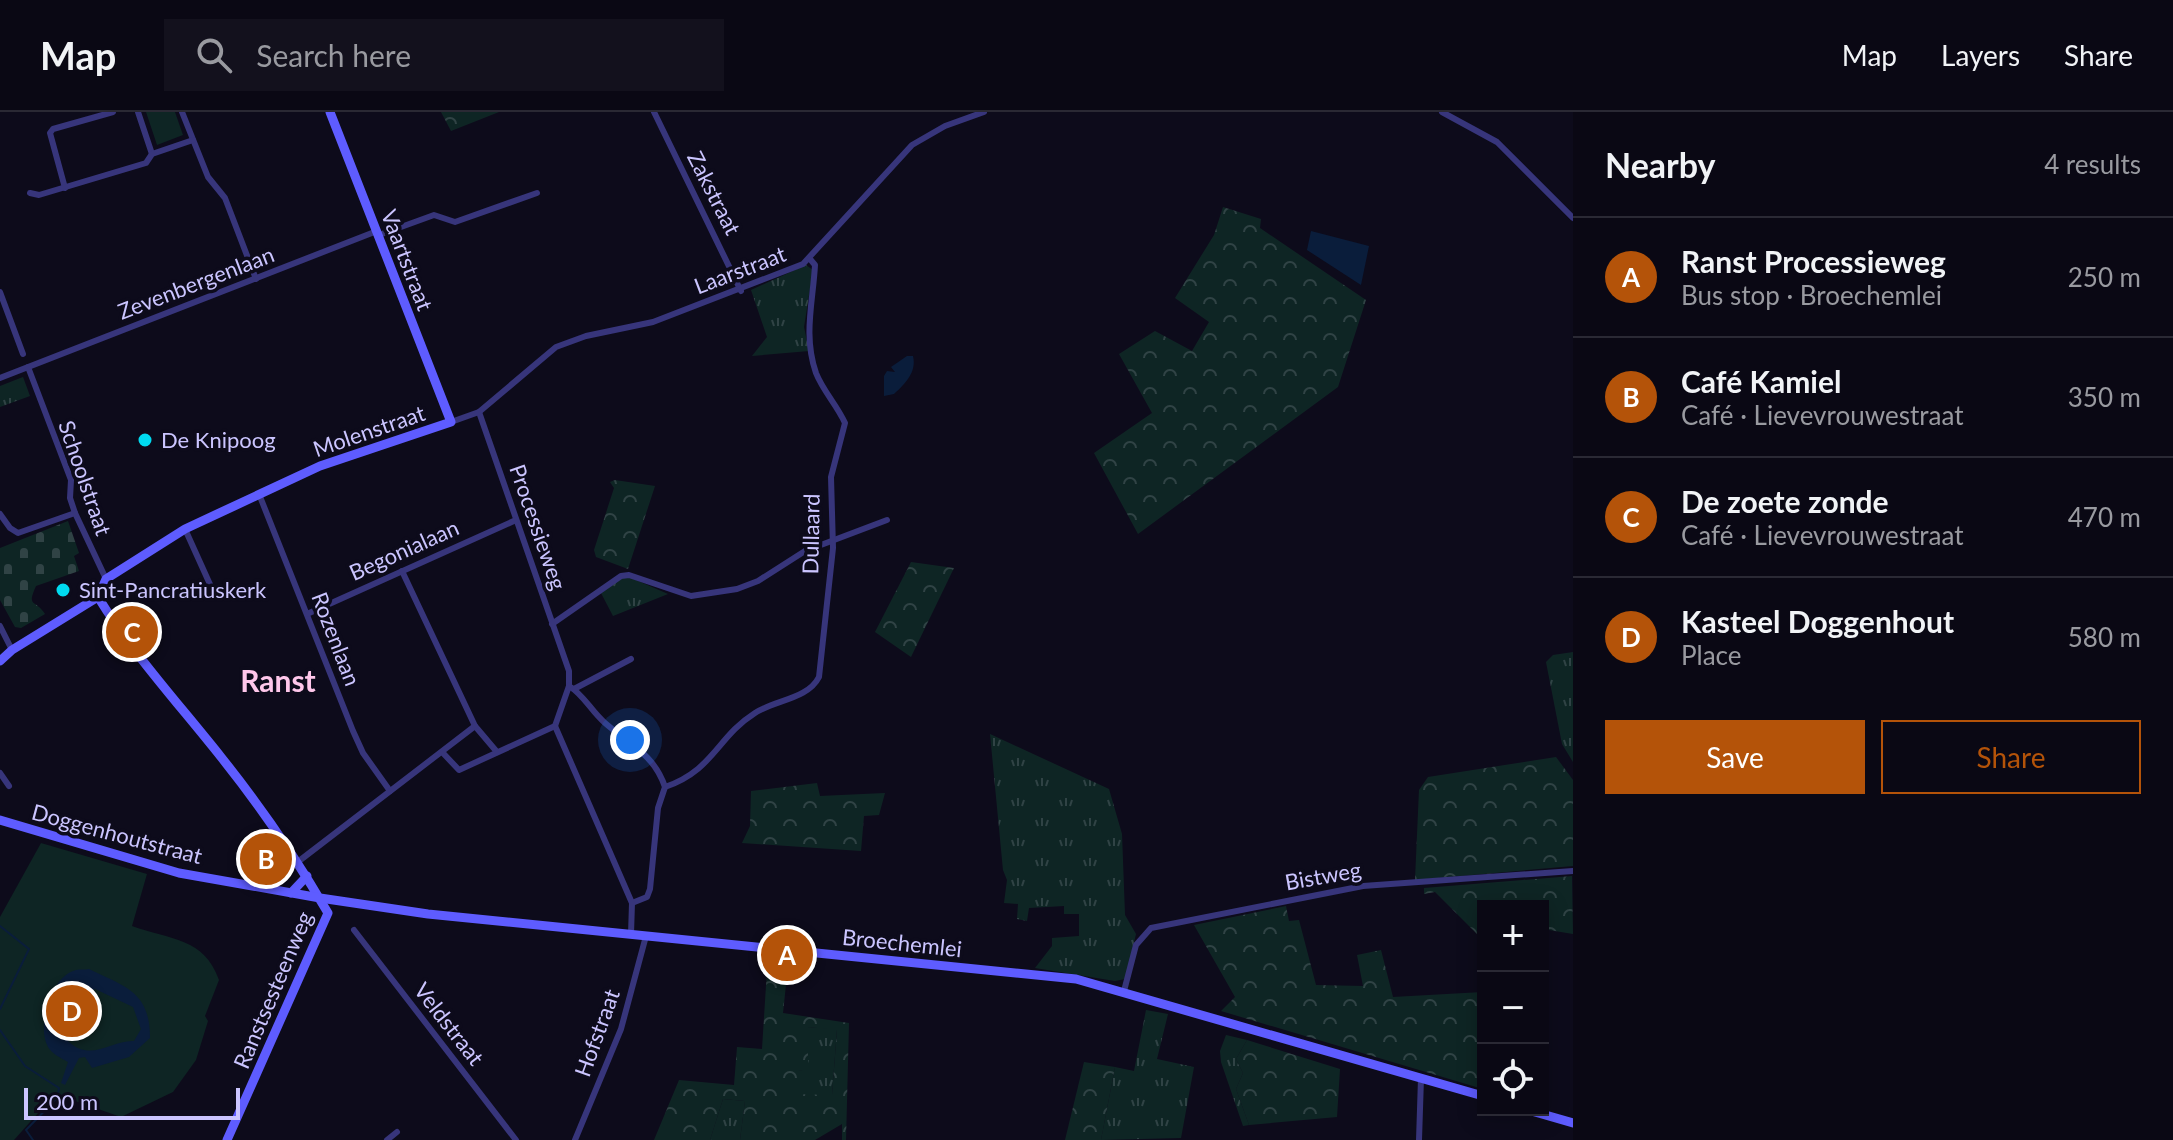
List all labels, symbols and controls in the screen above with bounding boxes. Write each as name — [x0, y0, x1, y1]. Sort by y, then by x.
search box — [164, 19, 724, 91]
text: Map — [40, 32, 116, 78]
icon: search — [192, 33, 236, 77]
text: Search here — [256, 37, 411, 73]
text: Map — [1842, 38, 1897, 72]
text: Layers — [1941, 38, 2020, 72]
text: Share — [2064, 38, 2133, 72]
text: Nearby — [1605, 144, 1716, 185]
street label: Zakstraat — [682, 146, 747, 239]
text: 4 results — [2044, 148, 2141, 180]
street label: Vaartstraat — [376, 206, 439, 314]
street label: Zevenbergenlaan — [114, 240, 278, 325]
street label: Laarstraat — [690, 240, 790, 299]
text: Ranst Processieweg — [1681, 243, 1946, 279]
text: A — [1622, 261, 1640, 293]
text: 250 m — [2068, 261, 2141, 293]
text: Bus stop · Broechemlei — [1681, 279, 1942, 311]
text: Café Kamiel — [1681, 363, 1841, 399]
text: B — [1622, 381, 1640, 413]
text: 350 m — [2068, 381, 2141, 413]
street label: Molenstraat — [309, 399, 428, 462]
text: Café · Lievevrouwestraat — [1681, 399, 1964, 431]
street label: Schoolstraat — [53, 417, 118, 539]
place label: De Knipoog — [161, 426, 276, 453]
marker: De Knipoog — [136, 431, 154, 449]
street label: Processieweg — [504, 461, 573, 593]
text: De zoete zonde — [1681, 483, 1889, 519]
street label: Dullaard — [796, 493, 825, 575]
text: C — [1622, 501, 1640, 533]
text: 470 m — [2068, 501, 2141, 533]
street label: Begonialaan — [345, 513, 463, 586]
text: Café · Lievevrouwestraat — [1681, 519, 1964, 551]
place label: Sint-Pancratiuskerk — [79, 576, 267, 603]
marker: Sint-Pancratiuskerk — [54, 581, 72, 599]
street label: Rozenlaan — [306, 588, 367, 690]
pin: C — [106, 602, 158, 662]
text: Kasteel Doggenhout — [1681, 603, 1954, 639]
text: D — [1621, 621, 1641, 653]
text: 580 m — [2068, 621, 2141, 653]
text: Place — [1681, 639, 1742, 671]
district label: Ranst — [240, 662, 316, 698]
your location — [610, 720, 650, 760]
button: Save — [1605, 720, 1865, 794]
button: Share — [1881, 720, 2141, 794]
street label: Doggenhoutstraat — [29, 798, 205, 869]
pin: B — [240, 829, 292, 889]
street label: Bistweg — [1283, 856, 1363, 895]
map controls — [1477, 900, 1549, 1116]
button: + — [1477, 900, 1549, 972]
street label: Ranstsesteenweg — [227, 907, 318, 1073]
street label: Broechemlei — [841, 923, 963, 962]
pin: A — [761, 925, 813, 985]
button: − — [1477, 972, 1549, 1044]
street label: Veldstraat — [409, 977, 490, 1070]
pin: D — [46, 981, 98, 1041]
street label: Hofstraat — [568, 985, 625, 1080]
button: locate — [1477, 1044, 1549, 1116]
scale bar — [24, 1084, 240, 1120]
text: 200 m — [36, 1088, 98, 1115]

